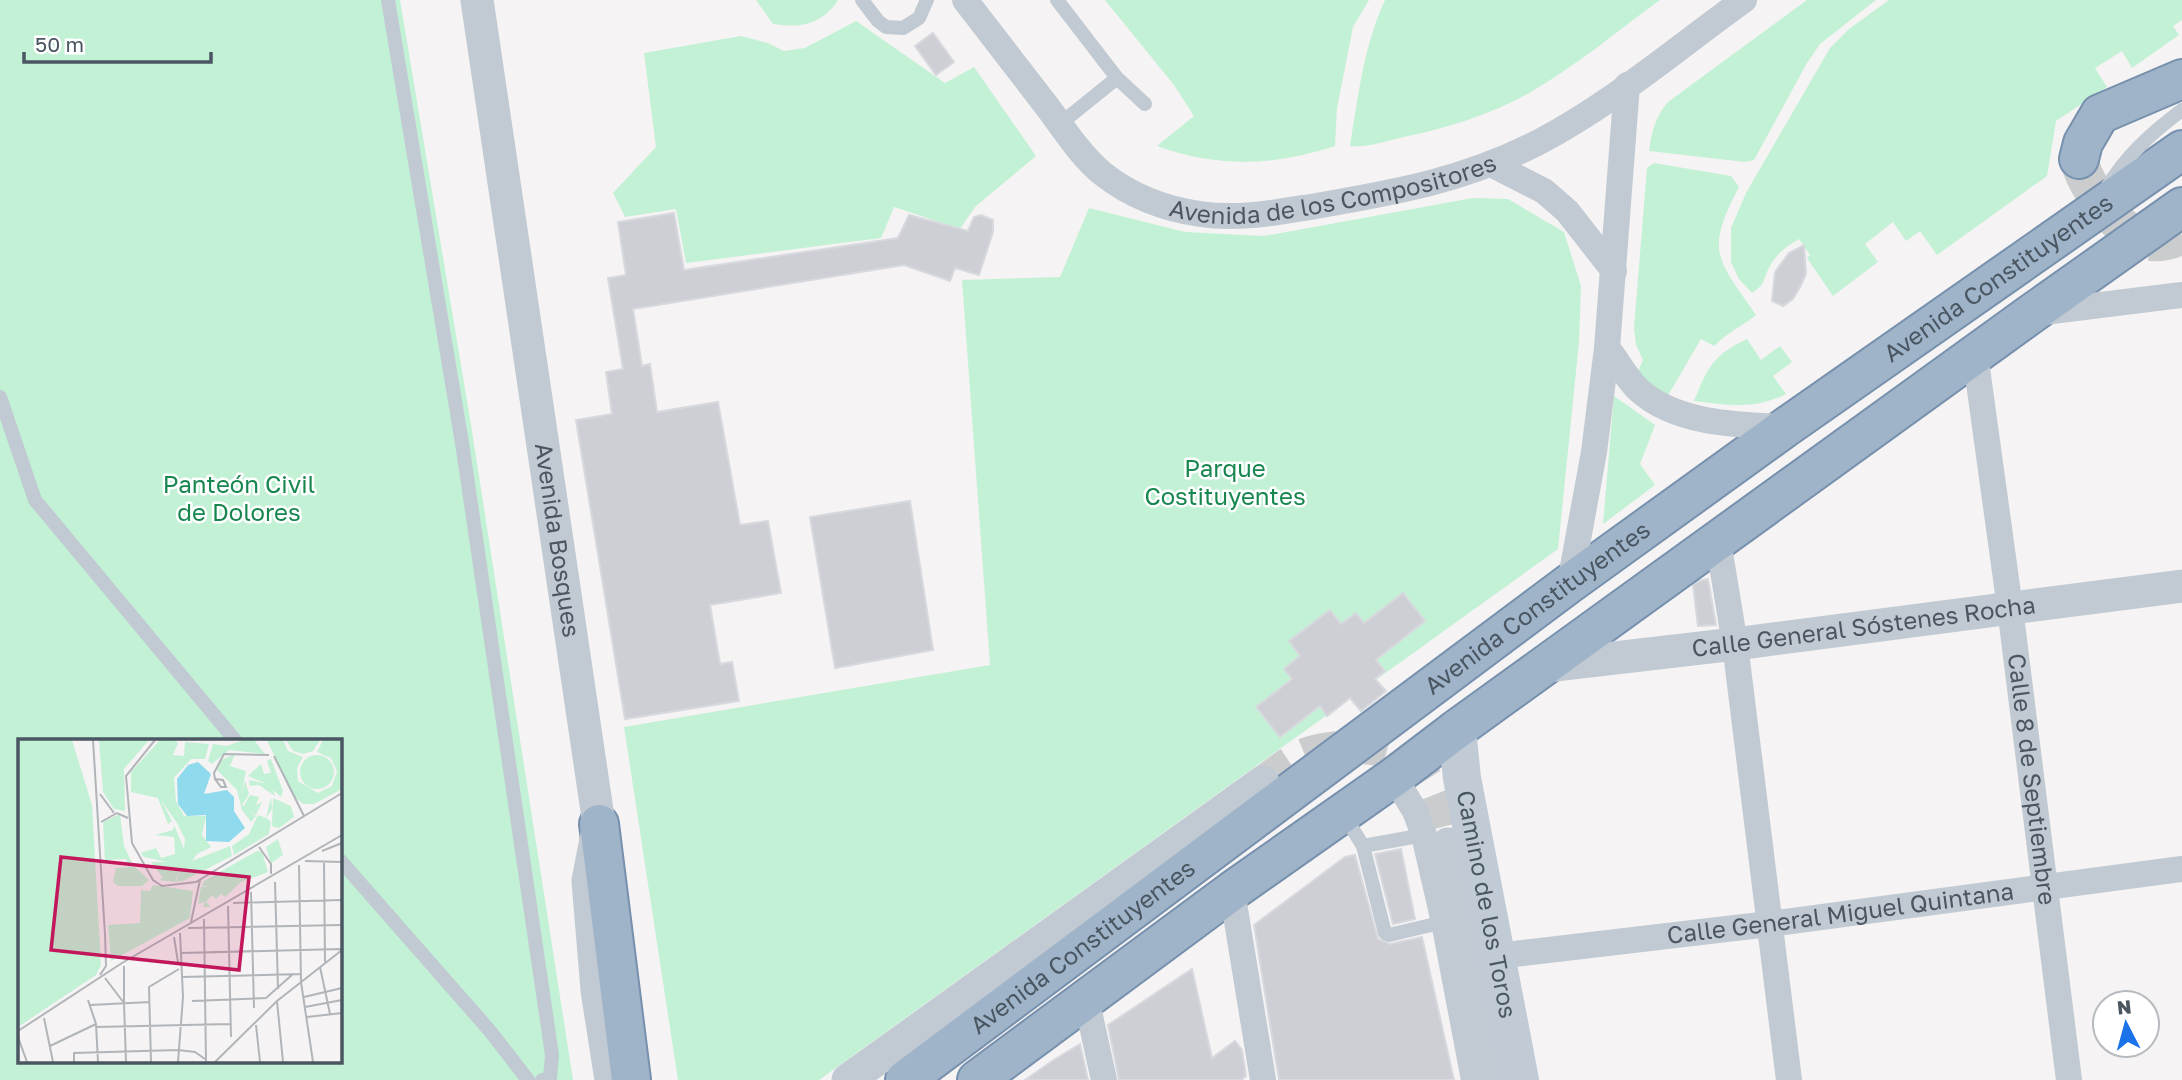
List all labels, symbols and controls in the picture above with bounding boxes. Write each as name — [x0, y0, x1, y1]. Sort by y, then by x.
scale bar — [24, 21, 212, 65]
text: 50 m — [35, 31, 84, 57]
street label: Avenida de los Compositores — [1167, 147, 1500, 229]
street label: Avenida Constituyentes — [1877, 187, 2118, 367]
street label: Avenida Bosques — [530, 441, 587, 639]
park label: Parque Costituyentes — [1144, 453, 1306, 510]
park label: Panteón Civil de Dolores — [163, 469, 315, 526]
street label: Avenida Constituyentes — [1418, 514, 1655, 700]
street label: Calle General Sóstenes Rocha — [1690, 589, 2037, 662]
street label: Calle 8 de Septiembre — [2003, 652, 2063, 907]
inset map — [18, 739, 341, 1062]
street label: Camino de los Toros — [1452, 788, 1524, 1021]
street label: Avenida Constituyentes — [964, 853, 1200, 1039]
street label: Calle General Miguel Quintana — [1665, 876, 2015, 949]
north arrow — [2091, 989, 2161, 1059]
text: N — [2116, 994, 2133, 1019]

